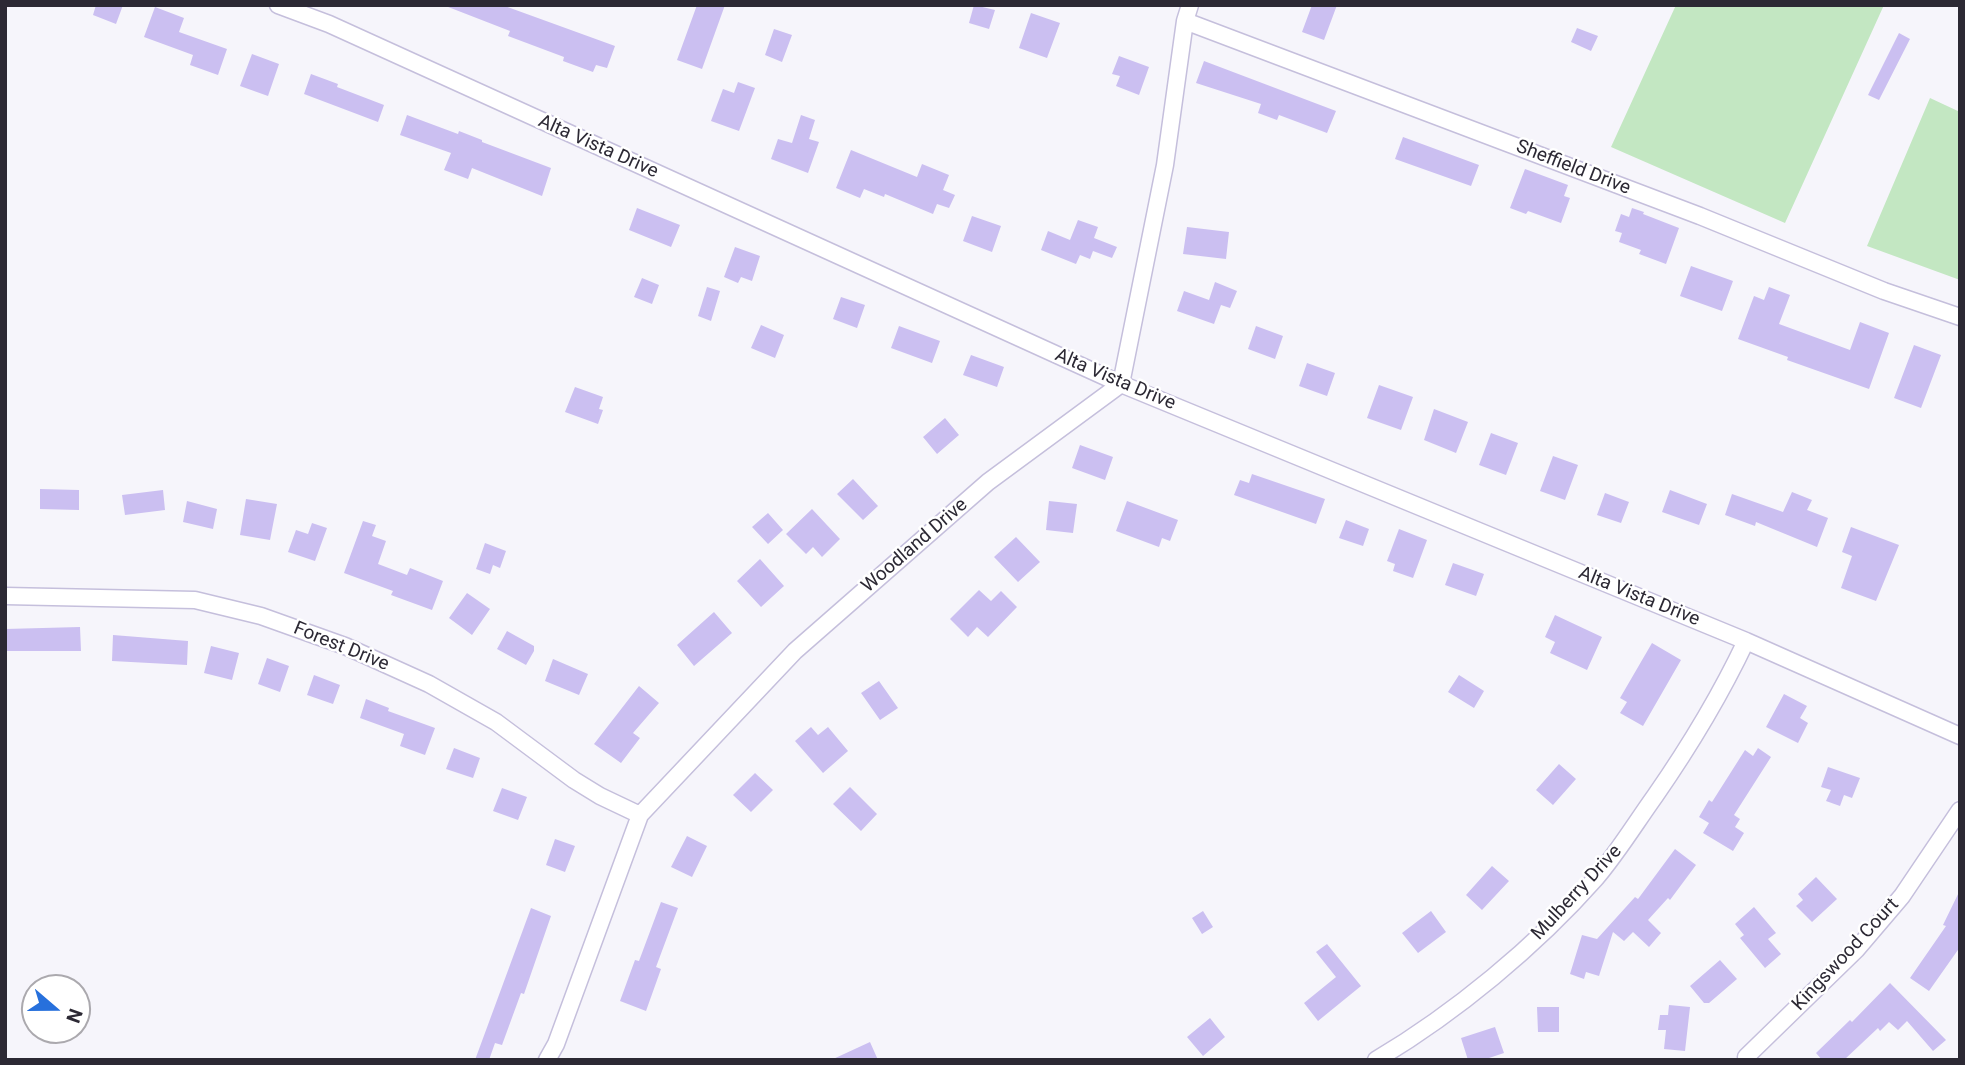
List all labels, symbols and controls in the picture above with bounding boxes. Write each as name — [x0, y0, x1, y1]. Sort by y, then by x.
street label: Alta Vista Drive — [535, 110, 661, 184]
street label: Sheffield Drive — [1513, 136, 1633, 200]
street label: Alta Vista Drive — [1051, 344, 1179, 416]
street label: Woodland Drive — [858, 494, 972, 598]
street label: Alta Vista Drive — [1575, 562, 1703, 632]
street label: Forest Drive — [290, 618, 392, 676]
street label: Mulberry Drive — [1527, 841, 1627, 945]
street label: Kingswood Court — [1788, 894, 1904, 1016]
north arrow — [21, 974, 91, 1044]
text: N — [61, 1005, 87, 1026]

